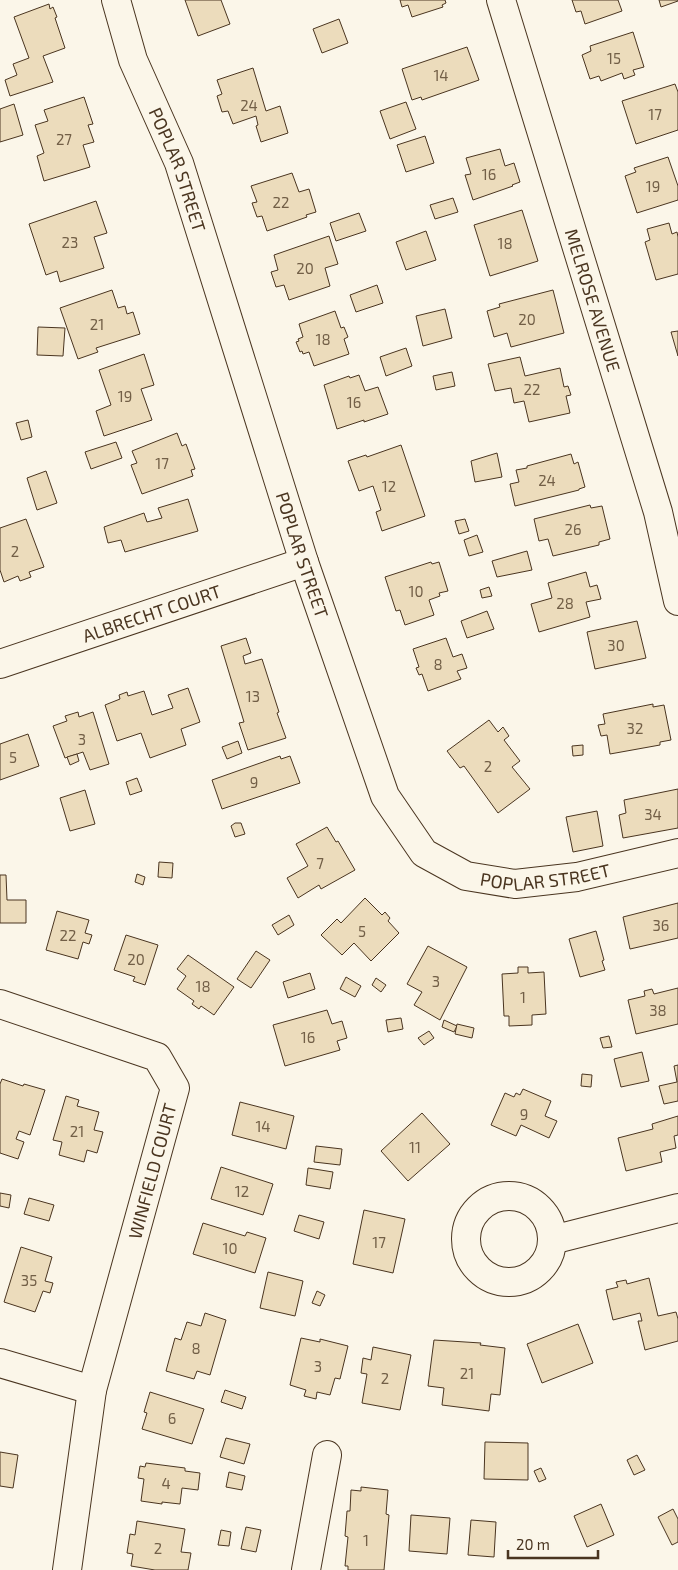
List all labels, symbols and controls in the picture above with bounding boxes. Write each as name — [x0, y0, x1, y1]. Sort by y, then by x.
house number: 15 — [607, 49, 621, 67]
house number: 14 — [433, 66, 449, 84]
house number: 24 — [240, 96, 258, 114]
street label: POPLAR STREET — [145, 104, 211, 235]
house number: 17 — [648, 105, 662, 123]
house number: 27 — [56, 130, 72, 148]
house number: 16 — [482, 165, 496, 183]
house number: 19 — [646, 177, 660, 195]
house number: 22 — [273, 193, 289, 211]
street label: MELROSE AVENUE — [561, 226, 625, 374]
house number: 23 — [62, 233, 78, 251]
house number: 18 — [497, 234, 513, 252]
house number: 20 — [296, 259, 314, 277]
house number: 20 — [518, 310, 536, 328]
house number: 21 — [90, 315, 104, 333]
house number: 18 — [315, 330, 331, 348]
house number: 22 — [524, 380, 540, 398]
house number: 19 — [118, 387, 132, 405]
house number: 16 — [347, 393, 361, 411]
house number: 17 — [155, 454, 169, 472]
house number: 24 — [538, 471, 556, 489]
house number: 12 — [382, 477, 396, 495]
street label: POPLAR STREET — [272, 489, 334, 621]
house number: 26 — [564, 520, 582, 538]
house number: 2 — [11, 542, 19, 560]
street label: ALBRECHT COURT — [80, 580, 224, 647]
house number: 10 — [408, 582, 424, 600]
house number: 28 — [556, 594, 574, 612]
house number: 30 — [607, 636, 625, 654]
house number: 8 — [433, 655, 443, 673]
house number: 13 — [246, 687, 260, 705]
house number: 32 — [627, 719, 643, 737]
house number: 3 — [78, 730, 86, 748]
house number: 5 — [9, 748, 17, 766]
house number: 2 — [484, 757, 492, 775]
house number: 9 — [250, 773, 258, 791]
house number: 34 — [644, 805, 662, 823]
house number: 7 — [316, 854, 324, 872]
street label: POPLAR STREET — [479, 858, 613, 895]
house number: 36 — [653, 916, 669, 934]
house number: 5 — [358, 922, 366, 940]
house number: 22 — [60, 926, 76, 944]
house number: 20 — [127, 950, 145, 968]
house number: 3 — [432, 972, 440, 990]
house number: 18 — [195, 977, 211, 995]
house number: 1 — [520, 988, 526, 1006]
house number: 38 — [649, 1001, 667, 1019]
house number: 16 — [301, 1028, 315, 1046]
street label: WINFIELD COURT — [123, 1100, 181, 1241]
house number: 9 — [520, 1105, 528, 1123]
house number: 14 — [255, 1117, 271, 1135]
house number: 21 — [70, 1122, 84, 1140]
house number: 11 — [409, 1138, 421, 1156]
house number: 12 — [235, 1182, 249, 1200]
house number: 17 — [372, 1233, 386, 1251]
house number: 10 — [222, 1239, 238, 1257]
house number: 35 — [21, 1271, 37, 1289]
house number: 8 — [191, 1339, 201, 1357]
house number: 3 — [314, 1357, 322, 1375]
house number: 21 — [460, 1364, 474, 1382]
house number: 2 — [381, 1369, 389, 1387]
house number: 6 — [168, 1409, 176, 1427]
house number: 4 — [161, 1474, 171, 1492]
scale bar — [508, 1528, 598, 1560]
house number: 1 — [363, 1531, 369, 1549]
text: 20 m — [516, 1535, 550, 1553]
house number: 2 — [154, 1539, 162, 1557]

